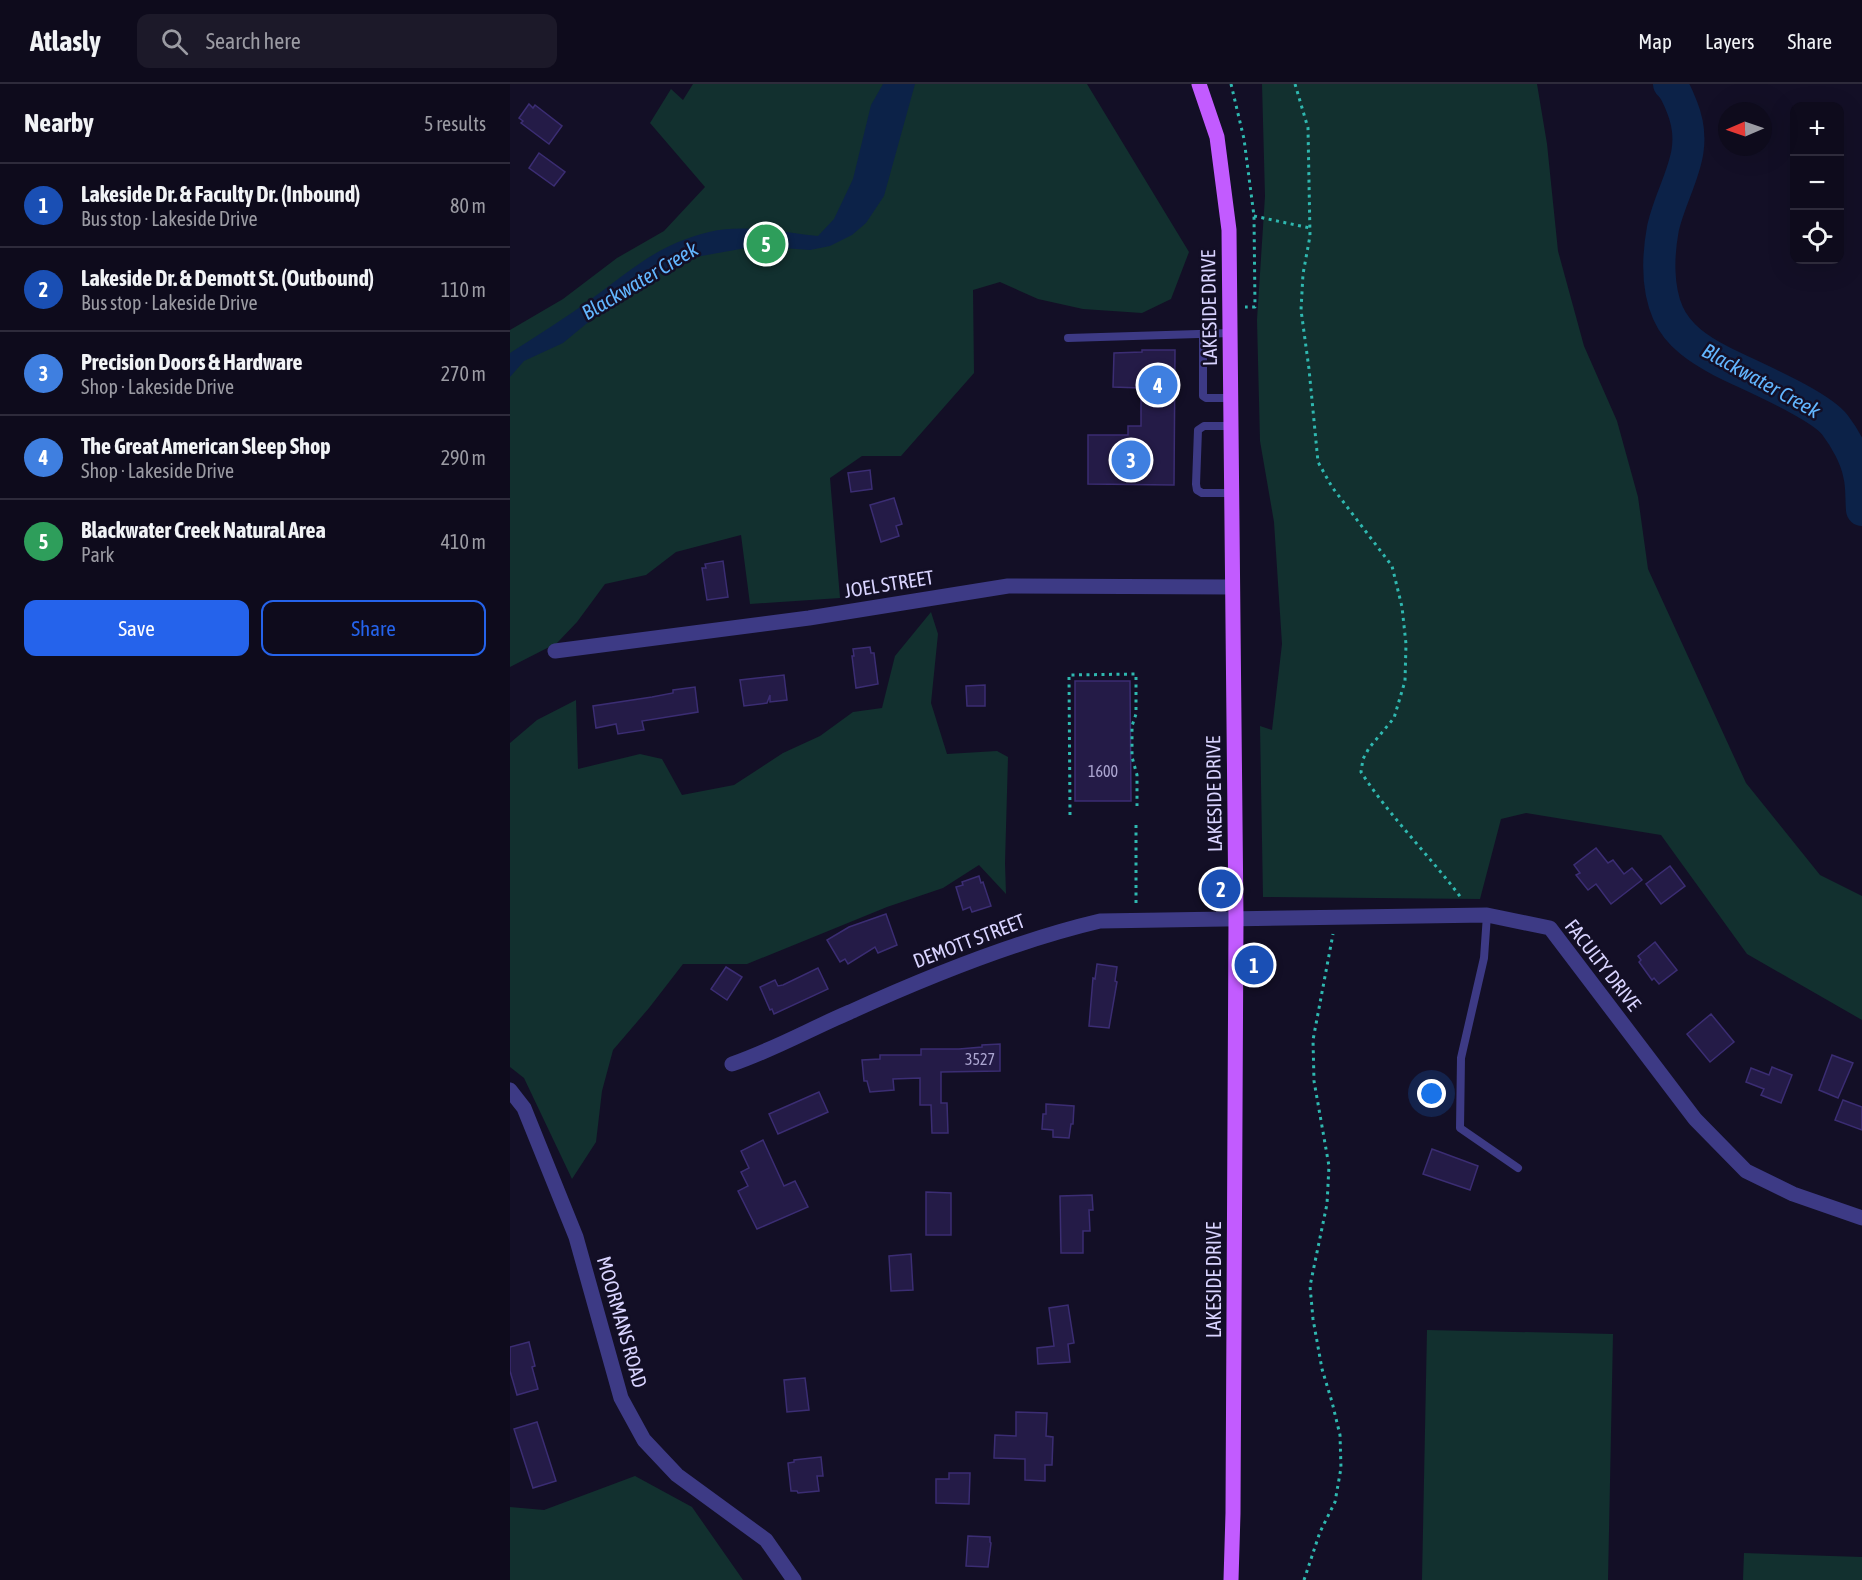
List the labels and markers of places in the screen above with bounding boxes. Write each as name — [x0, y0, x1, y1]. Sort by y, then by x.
pin: 5 — [746, 222, 786, 266]
pin: 4 — [1138, 362, 1178, 408]
pin: 3 — [1112, 438, 1150, 482]
pin: 2 — [1202, 866, 1240, 912]
pin: 1 — [1234, 942, 1274, 988]

